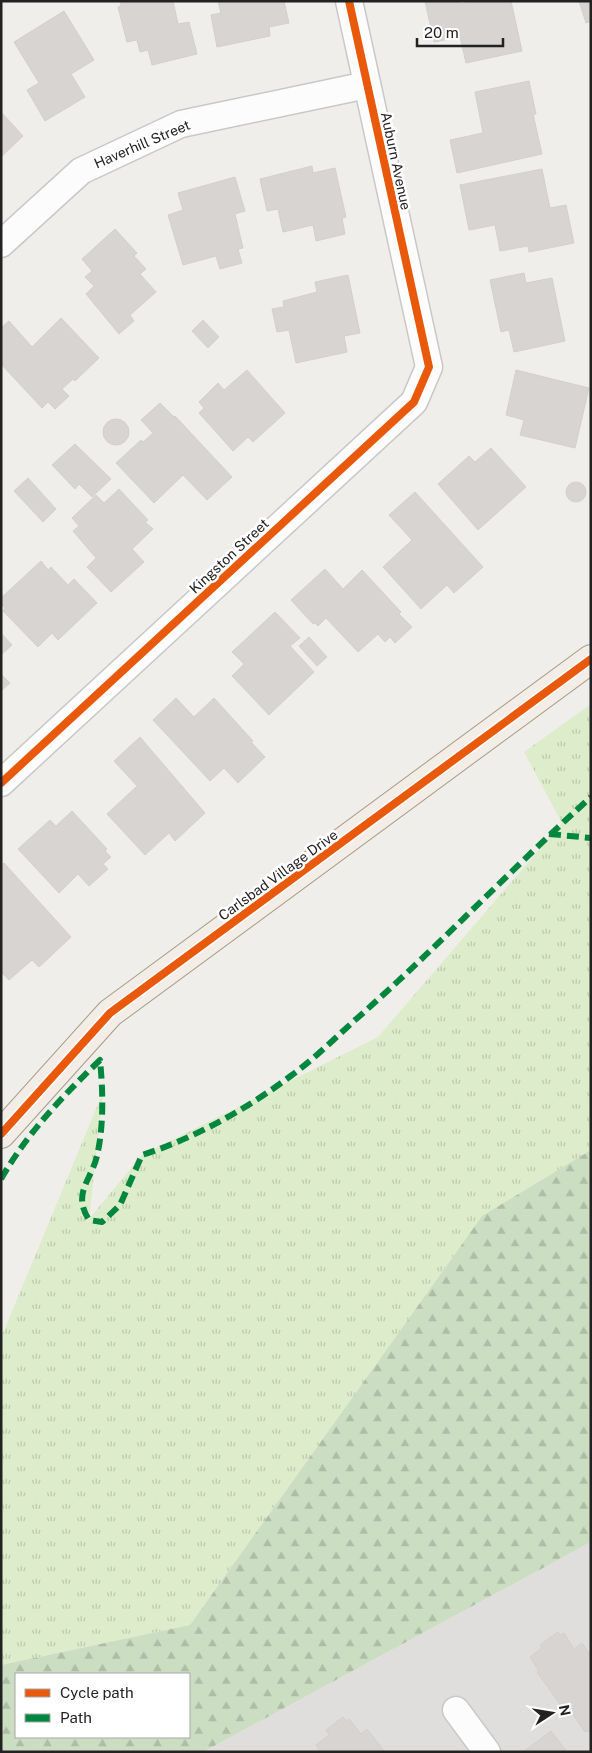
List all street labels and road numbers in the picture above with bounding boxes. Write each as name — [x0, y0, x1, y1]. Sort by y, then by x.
street label: Auburn Avenue — [378, 111, 414, 211]
street label: Haverhill Street — [92, 117, 192, 171]
street label: Kingston Street — [186, 515, 272, 597]
street label: Carlsbad Village Drive — [215, 826, 341, 924]

